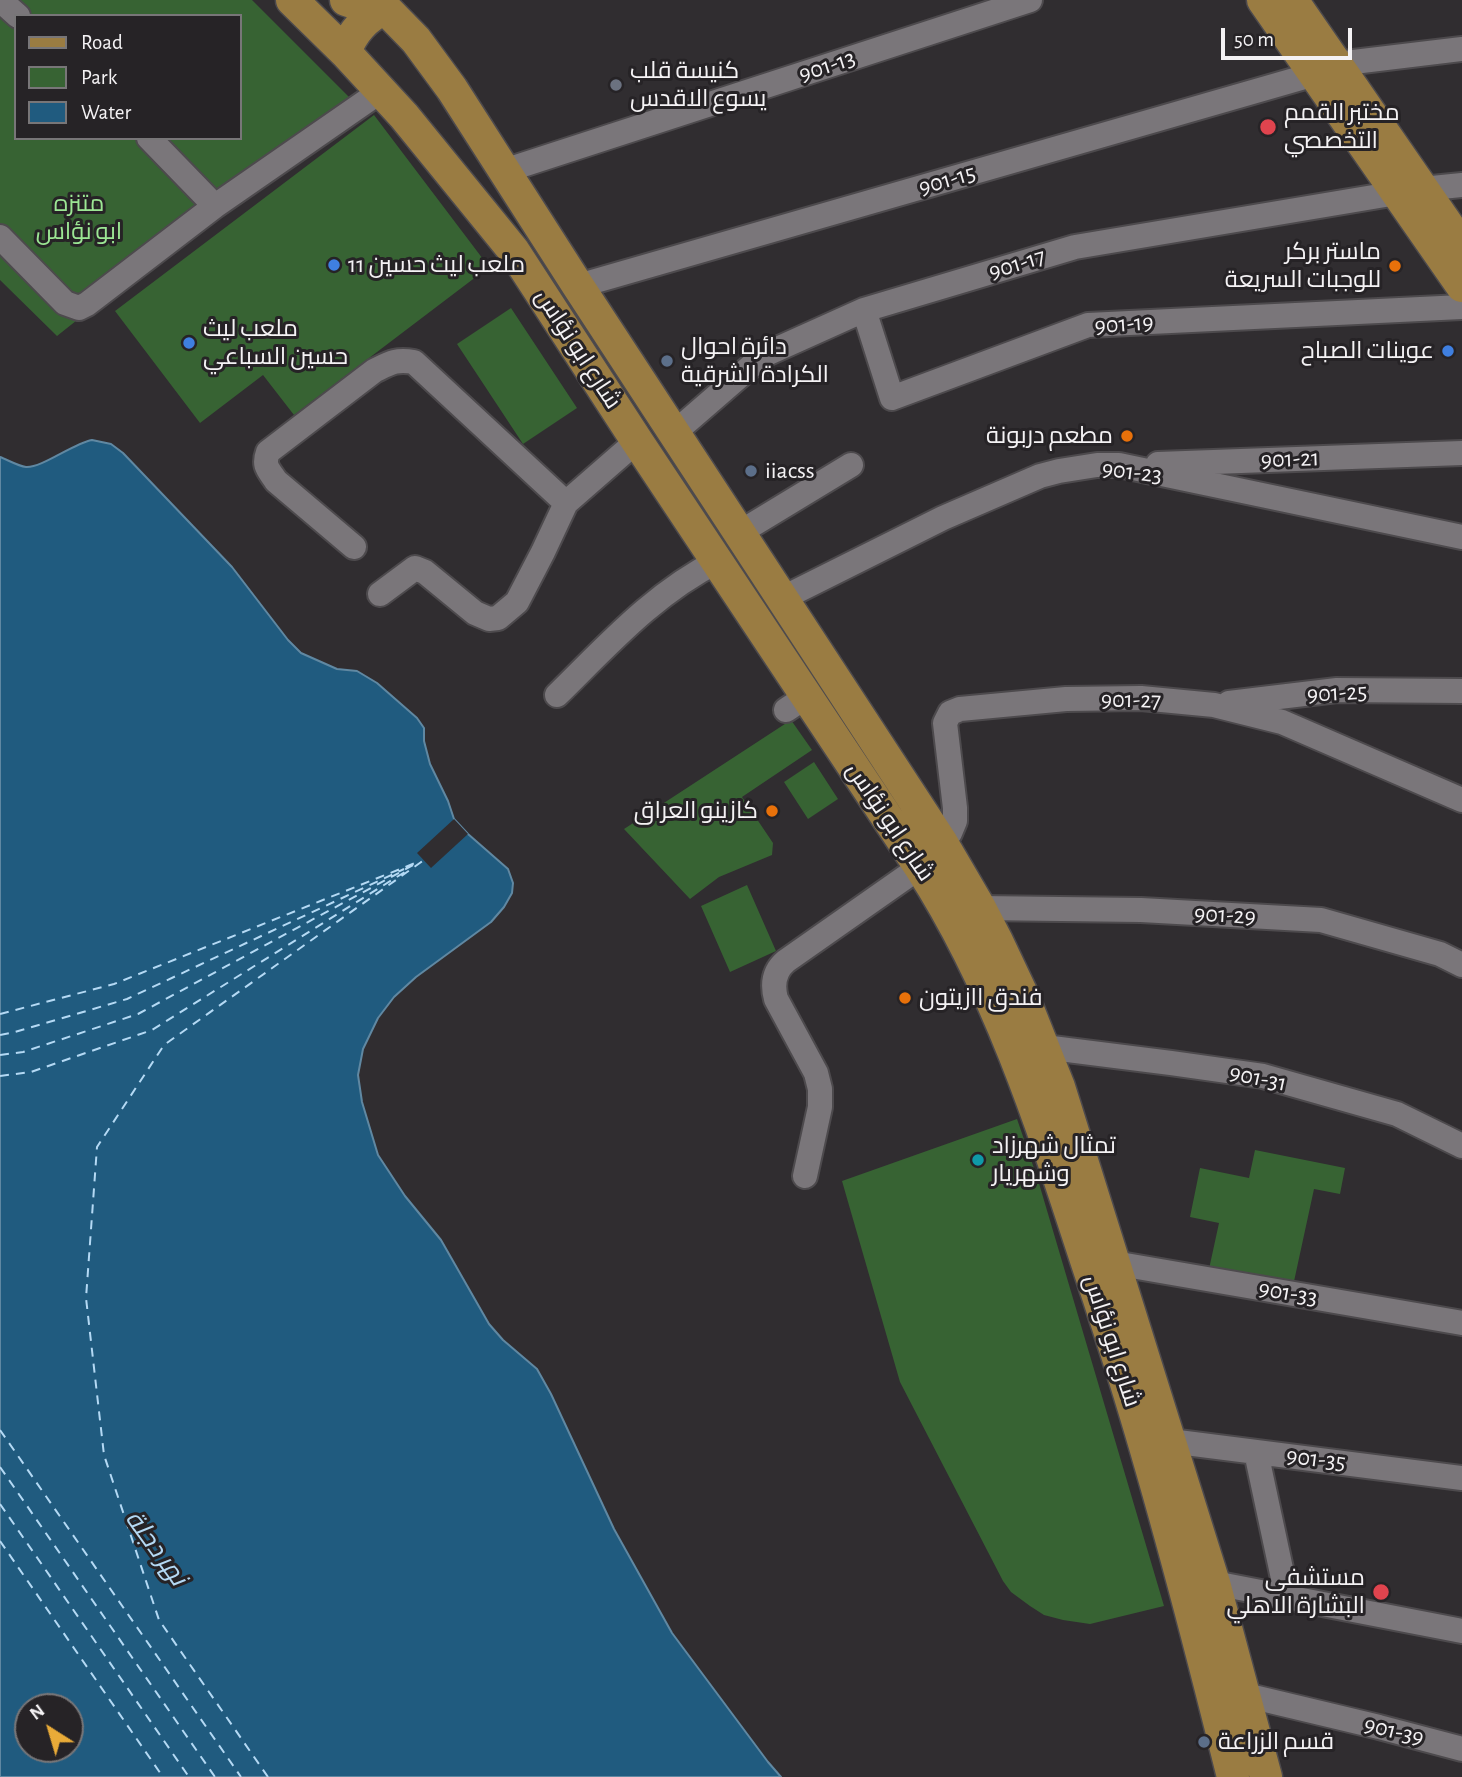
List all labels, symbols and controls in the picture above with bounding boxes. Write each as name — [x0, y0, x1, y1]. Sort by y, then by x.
legend — [14, 14, 242, 140]
scale bar — [1224, 14, 1355, 58]
text: 50 m — [1234, 29, 1274, 50]
text: Road — [81, 32, 123, 53]
street label: 901-13 — [795, 43, 859, 89]
place label: كنيسة قلب يسوع الاقدس — [630, 57, 767, 113]
text: Park — [81, 67, 117, 88]
marker: كنيسة قلب يسوع الاقدس — [608, 77, 624, 93]
place label: مختبر القمم التخصصي — [1284, 99, 1400, 155]
text: Water — [81, 102, 131, 123]
marker: مختبر القمم التخصصي — [1258, 117, 1278, 137]
street label: 901-15 — [915, 158, 979, 202]
park label: متنزه ابو نؤاس — [36, 190, 122, 246]
place label: ماستر بركر للوجبات السريعة — [1225, 238, 1381, 294]
street label: 901-17 — [985, 242, 1049, 286]
place label: ملعب ليث حسين 11 — [348, 251, 525, 279]
marker: ملعب ليث حسين 11 — [326, 257, 342, 273]
marker: ماستر بركر للوجبات السريعة — [1387, 258, 1403, 274]
street label: شارع ابو نؤاس — [529, 284, 627, 414]
street label: 901-19 — [1094, 308, 1154, 340]
place label: ملعب ليث حسين السباعي — [203, 315, 348, 371]
place label: دائرة احوال الكرادة الشرقية — [681, 333, 829, 389]
marker: ملعب ليث حسين السباعي — [181, 335, 197, 351]
place label: عوينات الصباح — [1301, 337, 1434, 365]
marker: عوينات الصباح — [1440, 343, 1456, 359]
marker: دائرة احوال الكرادة الشرقية — [659, 353, 675, 369]
place label: مطعم دربونة — [986, 422, 1113, 450]
marker: مطعم دربونة — [1119, 428, 1135, 444]
street label: 901-21 — [1260, 444, 1320, 474]
street label: 901-23 — [1100, 454, 1164, 490]
place label: iiacss — [765, 457, 815, 485]
marker: iiacss — [743, 463, 759, 479]
street label: 901-25 — [1306, 677, 1368, 709]
street label: 901-27 — [1101, 685, 1161, 715]
street label: شارع ابو نؤاس — [840, 757, 940, 887]
place label: كازينو العراق — [634, 797, 758, 825]
marker: كازينو العراق — [764, 803, 780, 819]
street label: 901-29 — [1193, 899, 1257, 931]
place label: فندق اازيتون — [919, 984, 1043, 1012]
marker: فندق اازيتون — [897, 990, 913, 1006]
street label: 901-31 — [1227, 1058, 1289, 1098]
place label: تمثال شهرزاد وشهريار — [992, 1132, 1116, 1188]
marker: تمثال شهرزاد وشهريار — [970, 1152, 986, 1168]
street label: شارع ابو نؤاس — [1077, 1271, 1147, 1411]
street label: 901-33 — [1256, 1274, 1320, 1312]
street label: 901-35 — [1285, 1441, 1347, 1477]
water label: نهر دجلة — [118, 1504, 194, 1592]
place label: مستشفى البشارة الاهلي — [1227, 1564, 1365, 1620]
marker: مستشفى البشارة الاهلي — [1371, 1582, 1391, 1602]
north arrow — [14, 1693, 84, 1763]
text: N — [26, 1701, 48, 1724]
street label: 901-39 — [1361, 1710, 1427, 1752]
place label: قسم الزراعة — [1218, 1728, 1334, 1756]
marker: قسم الزراعة — [1196, 1734, 1212, 1750]

